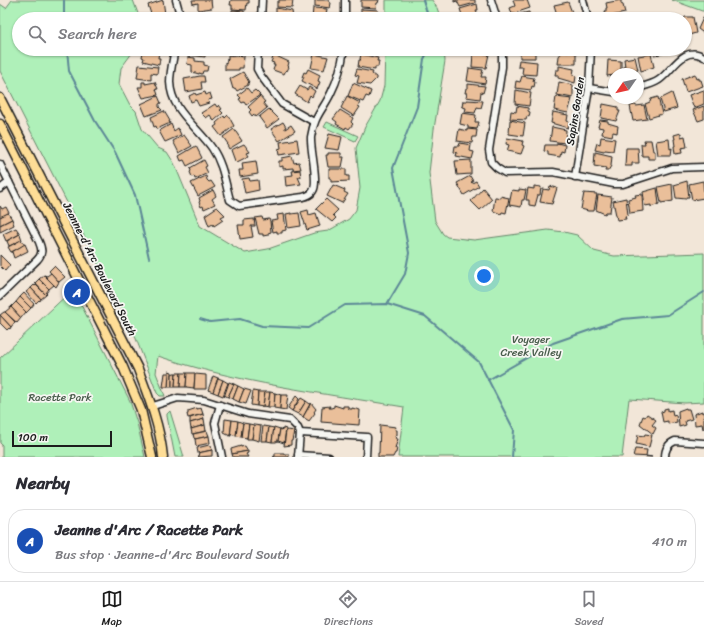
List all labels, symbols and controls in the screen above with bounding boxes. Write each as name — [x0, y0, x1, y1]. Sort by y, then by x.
search box — [12, 12, 692, 56]
text: Search here — [58, 21, 137, 47]
icon: search — [26, 23, 48, 45]
north arrow — [608, 68, 644, 104]
street label: Sapins Garden — [561, 76, 590, 147]
street label: Jeanne-d'Arc Boulevard South — [60, 200, 140, 338]
your location — [474, 266, 494, 286]
pin: A — [64, 277, 90, 307]
park label: Voyager Creek Valley — [500, 330, 562, 362]
park label: Racette Park — [28, 388, 92, 407]
text: 100 m — [18, 428, 48, 447]
scale bar — [12, 429, 112, 448]
text: Nearby — [16, 468, 70, 498]
text: Jeanne d'Arc / Racette Park — [55, 517, 243, 543]
text: A — [26, 530, 34, 553]
text: 410 m — [652, 530, 687, 553]
text: Bus stop · Jeanne-d'Arc Boulevard South — [55, 543, 290, 566]
tab: Map — [101, 588, 123, 631]
tab: Directions — [324, 588, 373, 631]
tab: Saved — [574, 588, 603, 631]

